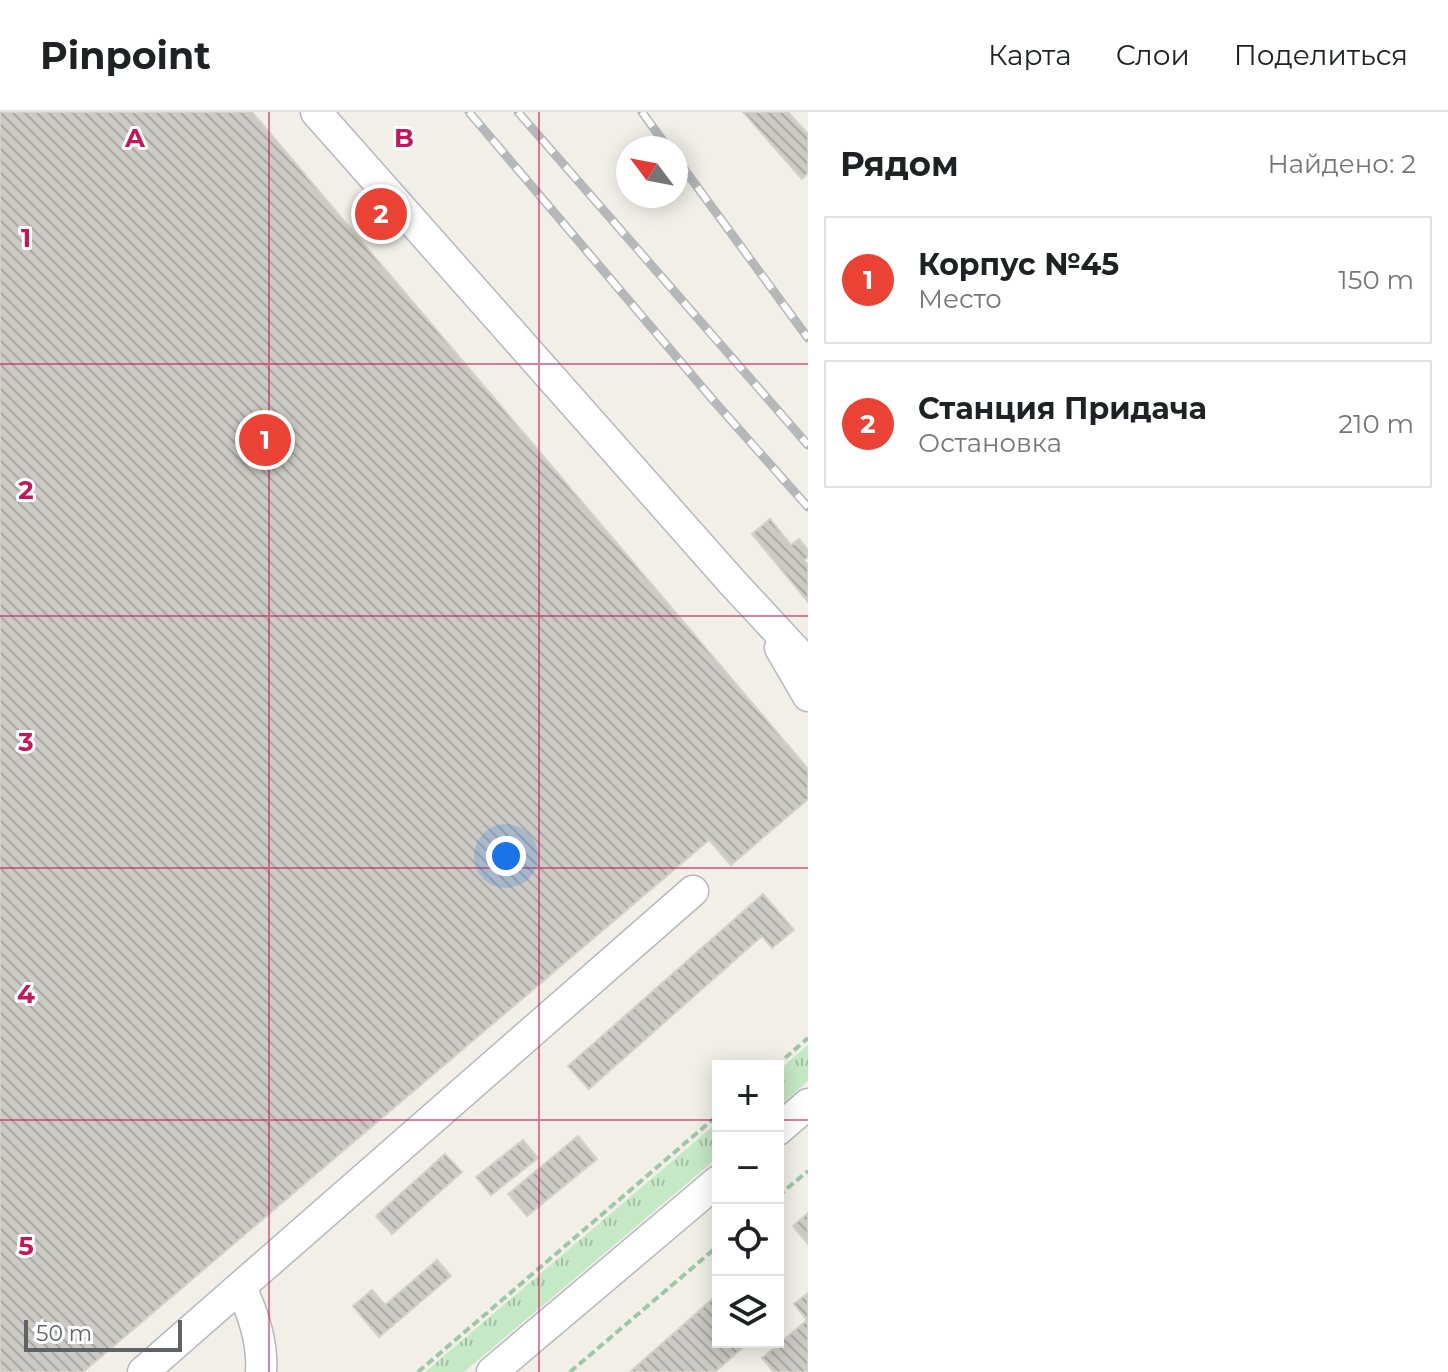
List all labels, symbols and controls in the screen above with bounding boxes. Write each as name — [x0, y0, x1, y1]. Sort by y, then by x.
text: Pinpoint — [40, 32, 211, 79]
text: Карта — [988, 38, 1072, 72]
text: Слои — [1116, 38, 1190, 72]
text: Поделиться — [1234, 38, 1408, 72]
text: A — [124, 122, 146, 154]
text: B — [394, 122, 414, 154]
north arrow — [616, 136, 688, 208]
text: Рядом — [840, 143, 959, 185]
text: Найдено: 2 — [1267, 148, 1416, 180]
pin: 2 — [355, 184, 407, 244]
text: 1 — [21, 222, 31, 254]
text: Корпус №45 — [918, 246, 1119, 283]
text: 1 — [863, 264, 873, 296]
text: 150 m — [1338, 264, 1414, 296]
text: Место — [918, 283, 1002, 315]
text: Станция Придача — [918, 390, 1207, 427]
text: 2 — [860, 408, 876, 440]
text: 210 m — [1338, 408, 1414, 440]
pin: 1 — [239, 410, 291, 470]
text: Остановка — [918, 427, 1062, 459]
text: 2 — [18, 474, 34, 506]
text: 3 — [17, 726, 34, 758]
your location — [486, 836, 526, 876]
text: 4 — [17, 978, 35, 1010]
map controls — [712, 1060, 784, 1348]
button: + — [712, 1060, 784, 1132]
button: − — [712, 1132, 784, 1204]
button: locate — [712, 1204, 784, 1276]
text: 5 — [18, 1230, 34, 1262]
button: layers — [712, 1276, 784, 1348]
scale bar — [24, 1316, 182, 1352]
text: 50 m — [36, 1320, 92, 1347]

